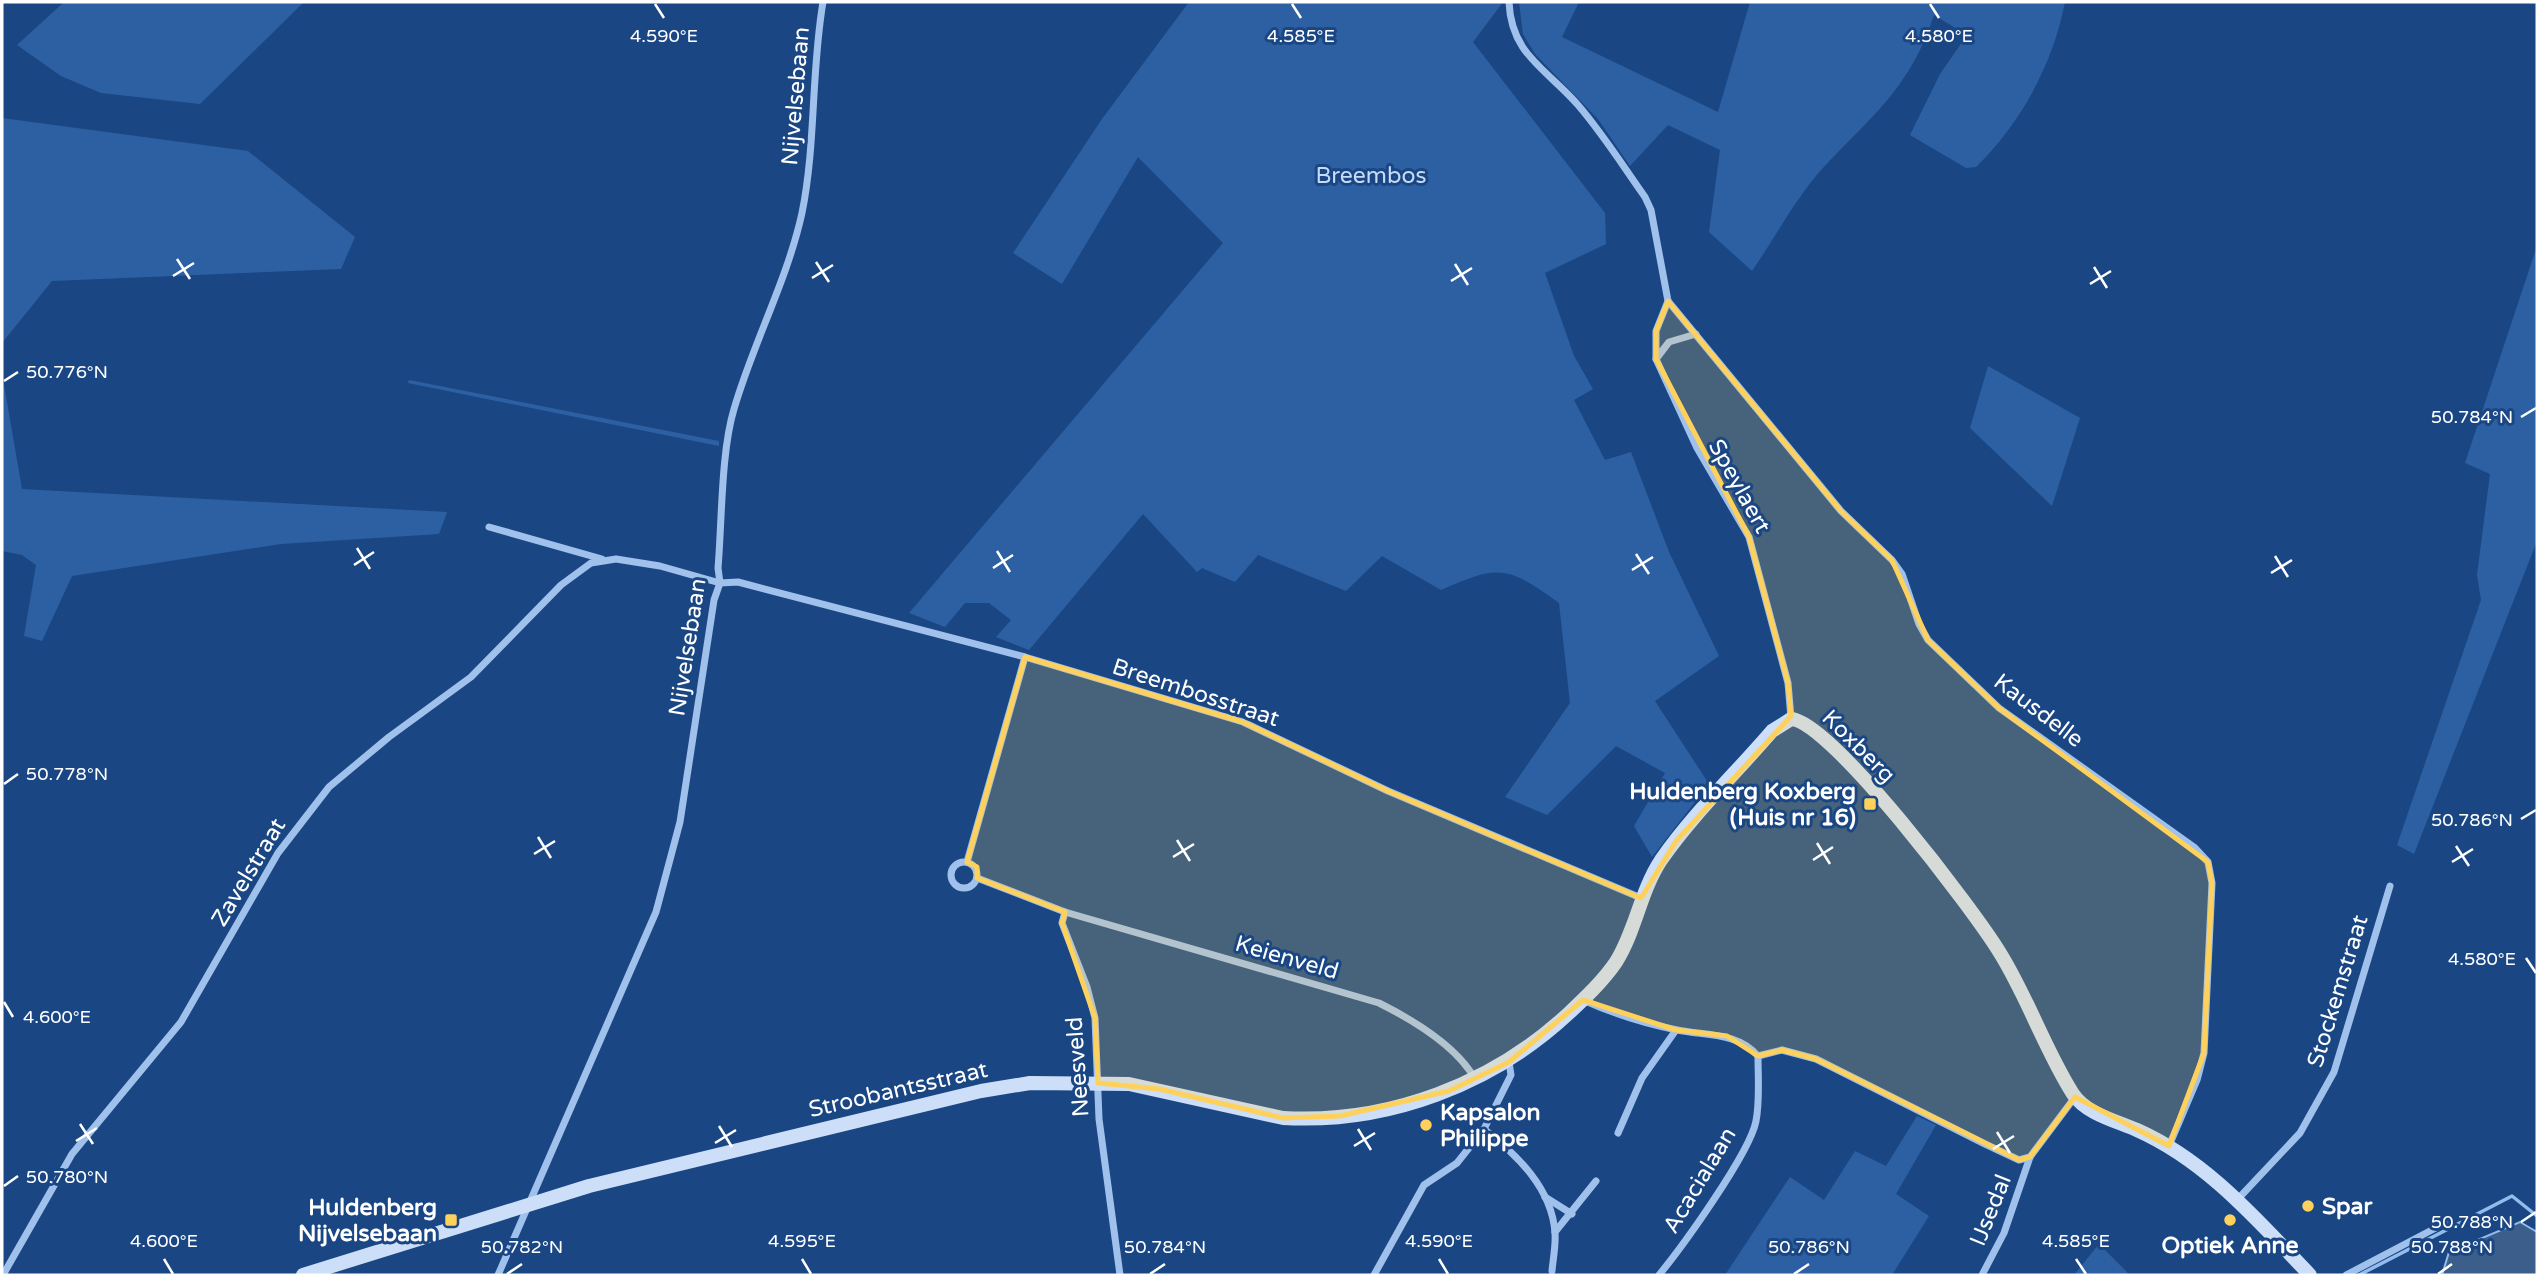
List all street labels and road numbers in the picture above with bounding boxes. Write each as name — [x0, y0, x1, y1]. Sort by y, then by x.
street label: Nijvelsebaan — [776, 26, 816, 167]
street label: Speylaert — [1702, 435, 1776, 539]
street label: Nijvelsebaan — [663, 576, 713, 718]
street label: Breembosstraat — [1109, 653, 1283, 733]
street label: Kausdelle — [1988, 668, 2089, 754]
street label: Koxberg — [1816, 704, 1901, 789]
street label: Zavelstraat — [206, 813, 292, 932]
street label: Stockemstraat — [2301, 912, 2374, 1071]
street label: Keienveld — [1232, 930, 1342, 986]
street label: Neesveld — [1061, 1016, 1095, 1118]
street label: Stroobantsstraat — [806, 1056, 991, 1124]
street label: Acacialaan — [1657, 1122, 1742, 1239]
street label: IJsedal — [1964, 1171, 2018, 1250]

